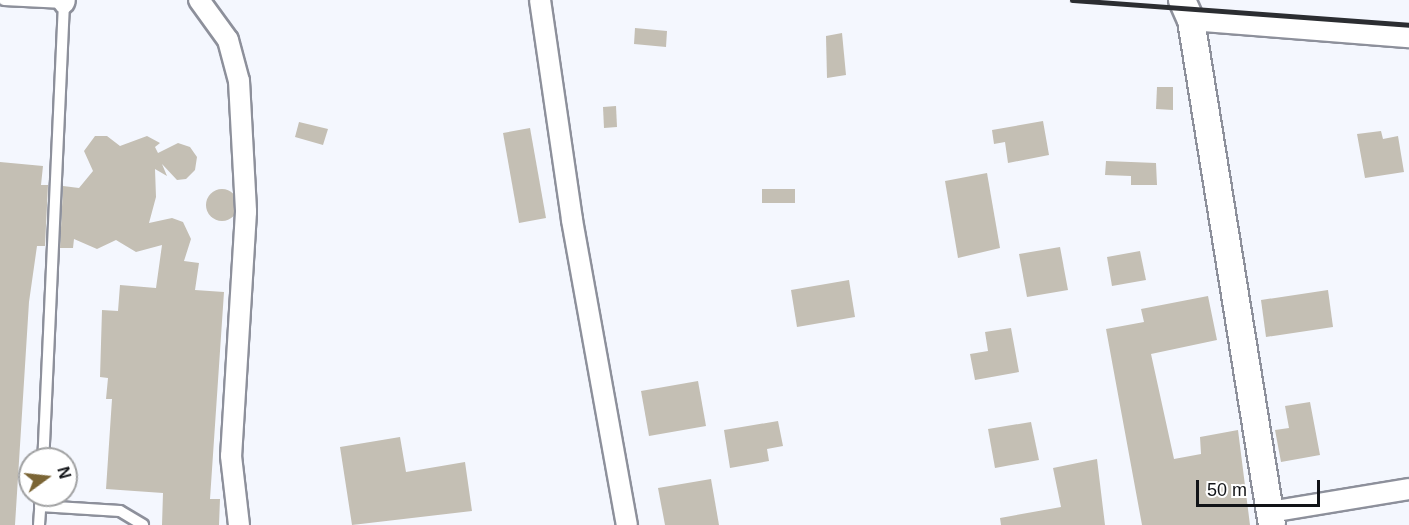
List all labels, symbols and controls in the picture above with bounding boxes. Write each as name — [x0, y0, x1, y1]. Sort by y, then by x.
north arrow — [18, 447, 78, 507]
text: N — [54, 465, 74, 481]
scale bar — [1199, 468, 1324, 506]
text: 50 m — [1207, 480, 1247, 500]

